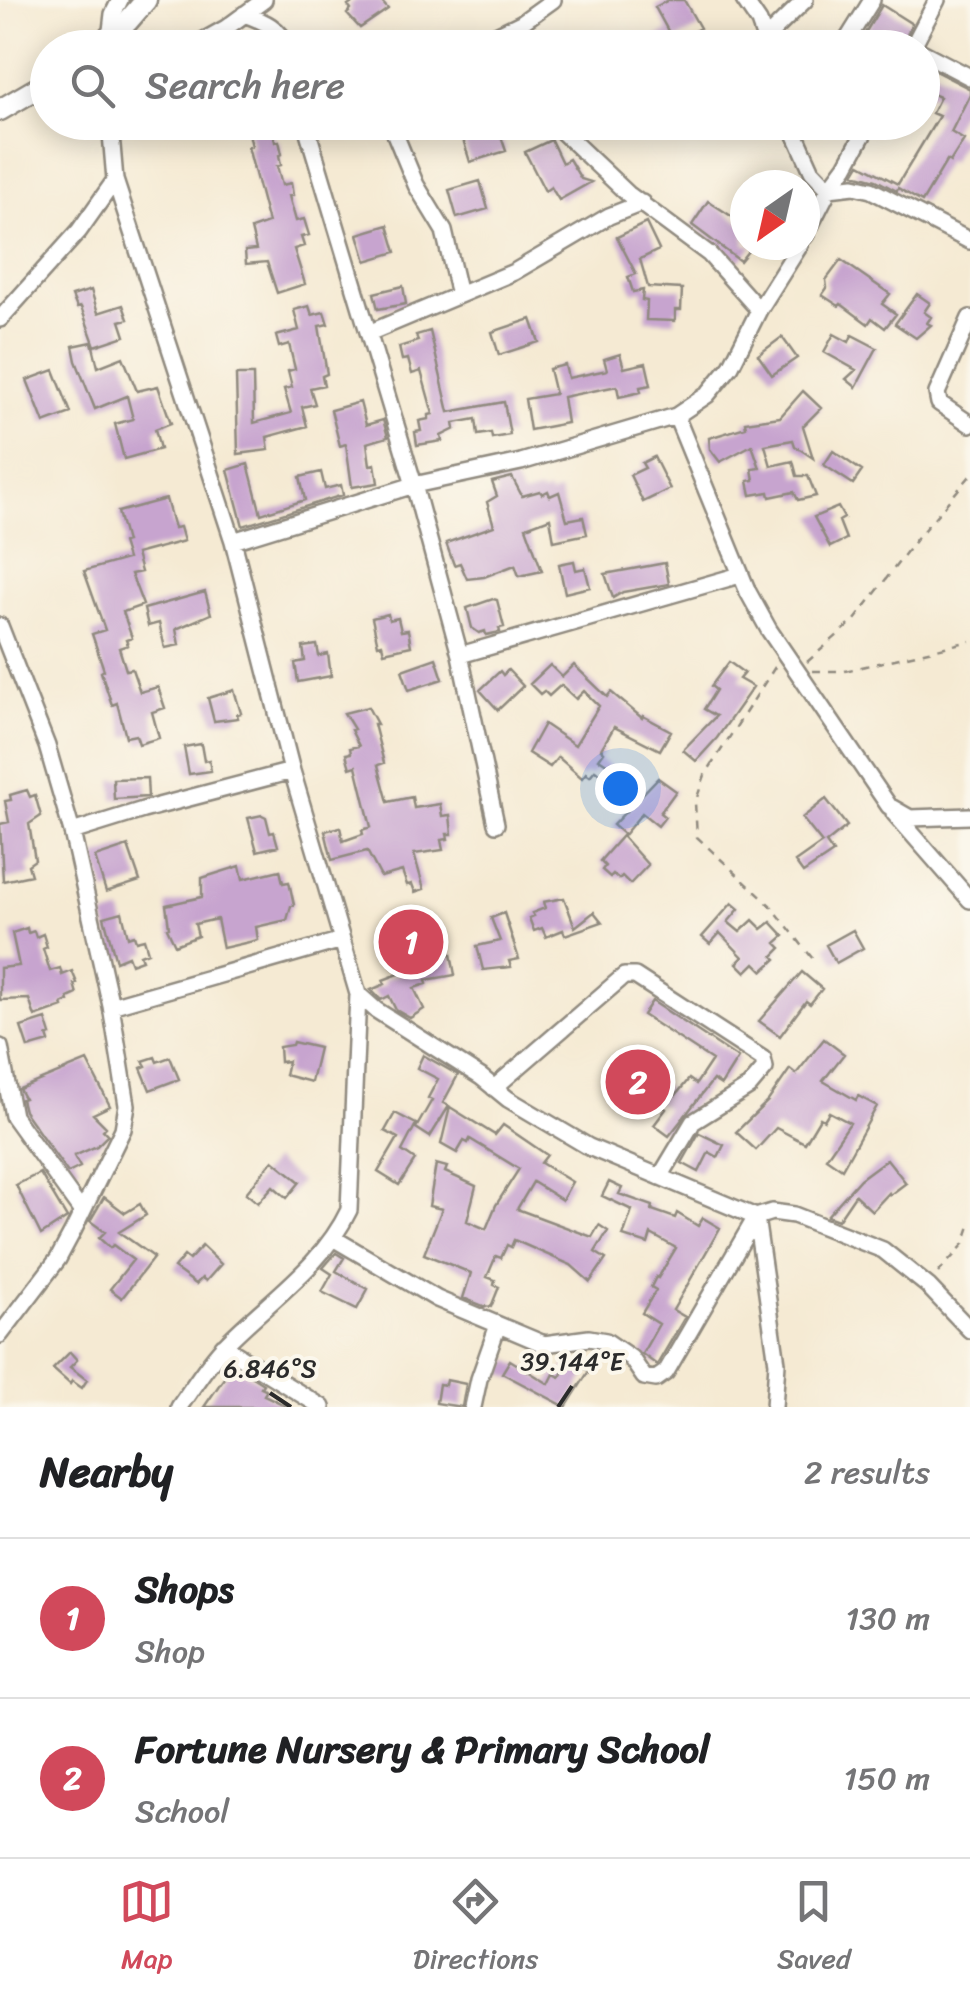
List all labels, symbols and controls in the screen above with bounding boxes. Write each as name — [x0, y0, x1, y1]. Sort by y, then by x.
search box — [30, 30, 940, 140]
text: Search here — [145, 52, 345, 119]
icon: search — [65, 58, 120, 113]
north arrow — [730, 170, 820, 260]
your location — [595, 763, 646, 814]
pin: 1 — [378, 904, 444, 980]
pin: 2 — [606, 1044, 670, 1120]
text: 39.144°E — [520, 1339, 626, 1384]
text: 6.846°S — [223, 1346, 317, 1391]
text: Nearby — [40, 1435, 173, 1509]
text: 2 results — [804, 1444, 930, 1501]
text: Shops — [135, 1556, 234, 1623]
text: 1 — [66, 1590, 79, 1647]
text: 130 m — [846, 1590, 930, 1647]
text: Shop — [135, 1623, 205, 1680]
text: Fortune Nursery & Primary School — [135, 1716, 710, 1783]
text: 2 — [63, 1750, 82, 1807]
text: 150 m — [844, 1750, 930, 1807]
text: School — [135, 1783, 229, 1840]
tab: Map — [119, 1874, 174, 1983]
tab: Directions — [413, 1874, 538, 1983]
tab: Saved — [777, 1874, 851, 1983]

